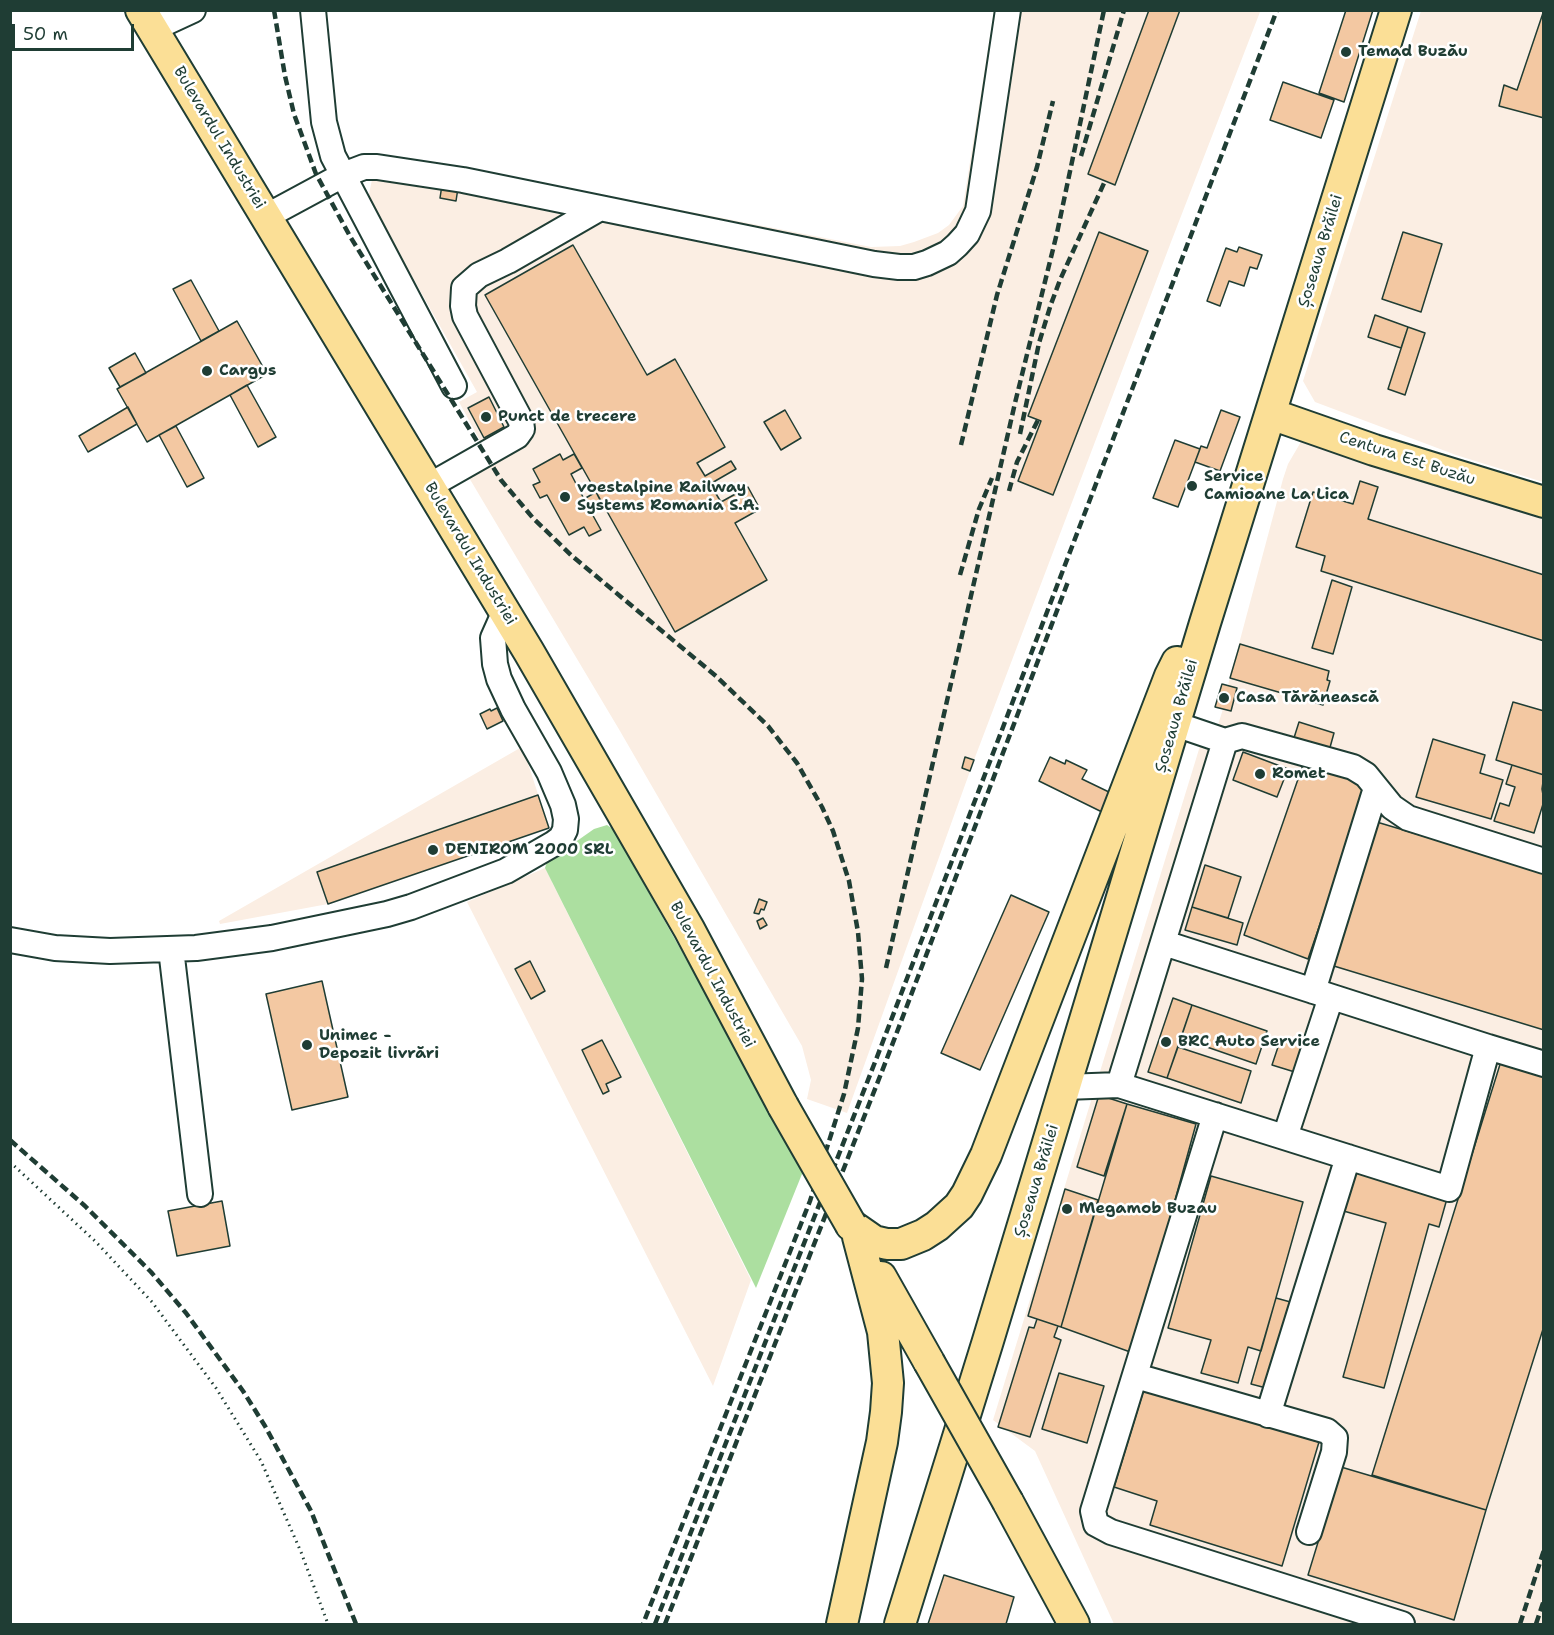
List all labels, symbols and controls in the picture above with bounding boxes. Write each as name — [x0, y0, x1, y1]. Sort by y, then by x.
scale bar — [15, 12, 136, 50]
text: 50 m — [23, 22, 68, 46]
place label: Temad Buzău — [1358, 42, 1468, 62]
marker: Temad Buzău — [1339, 45, 1353, 59]
street label: Bulevardul Industriei — [169, 63, 269, 213]
street label: Șoseaua Brăilei — [1295, 192, 1347, 310]
place label: Cargus — [219, 361, 276, 381]
marker: Cargus — [200, 364, 214, 378]
place label: Punct de trecere — [498, 407, 637, 427]
marker: Punct de trecere — [479, 410, 493, 424]
street label: Centura Est Buzău — [1337, 428, 1477, 490]
place label: Service Camioane La Lica — [1204, 467, 1349, 505]
place label: voestalpine Railway Systems Romania S.A. — [577, 478, 759, 516]
street label: Bulevardul Industriei — [420, 479, 520, 629]
marker: Service Camioane La Lica — [1185, 479, 1199, 493]
marker: voestalpine Railway Systems Romania S.A. — [558, 490, 572, 504]
street label: Șoseaua Brăilei — [1152, 657, 1202, 775]
place label: Casa Tărănească — [1236, 688, 1379, 708]
marker: Casa Tărănească — [1217, 691, 1231, 705]
place label: Romet — [1272, 764, 1326, 784]
marker: Romet — [1253, 767, 1267, 781]
place label: DENIROM 2000 SRL — [445, 840, 613, 860]
marker: DENIROM 2000 SRL — [426, 843, 440, 857]
street label: Bulevardul Industriei — [665, 899, 759, 1051]
place label: Unimec - Depozit livrări — [319, 1026, 439, 1064]
place label: BRC Auto Service — [1178, 1032, 1320, 1052]
marker: BRC Auto Service — [1159, 1035, 1173, 1049]
marker: Unimec - Depozit livrări — [300, 1038, 314, 1052]
street label: Șoseaua Brăilei — [1011, 1122, 1063, 1240]
place label: Megamob Buzau — [1079, 1199, 1217, 1219]
marker: Megamob Buzau — [1060, 1202, 1074, 1216]

